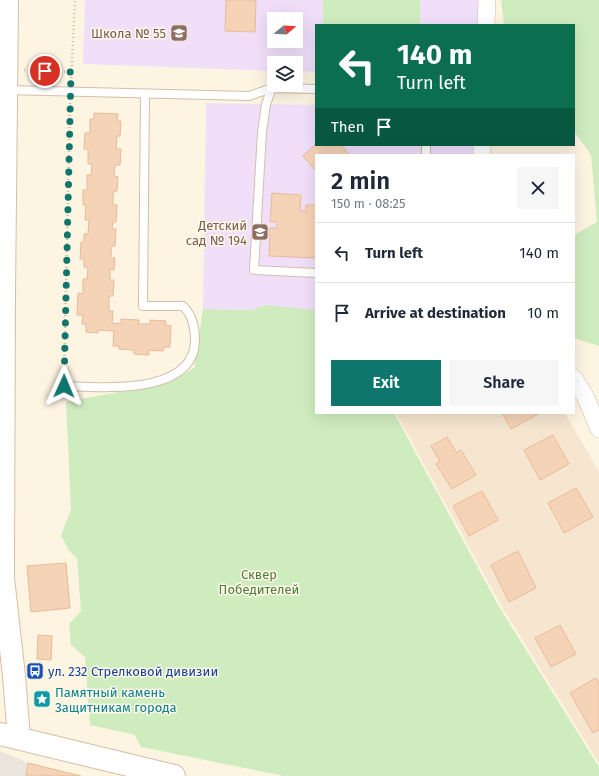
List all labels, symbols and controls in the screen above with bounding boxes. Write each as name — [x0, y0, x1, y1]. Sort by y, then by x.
north arrow — [267, 12, 303, 48]
map controls — [267, 12, 303, 92]
school or university icon: Школа № 55 — [169, 23, 189, 43]
place label: Школа № 55 — [91, 26, 166, 41]
text: 140 m — [397, 38, 473, 71]
icon: left — [331, 40, 383, 92]
pin — [28, 54, 62, 88]
button: layers — [267, 56, 303, 92]
icon: arrive — [34, 60, 56, 82]
text: Turn left — [397, 72, 466, 94]
icon: arrive — [373, 116, 395, 138]
text: Then — [331, 118, 365, 136]
text: 2 min — [331, 167, 390, 195]
button: close — [517, 167, 559, 209]
text: 150 m · 08:25 — [331, 196, 405, 211]
place label: Детский сад № 194 — [186, 218, 247, 248]
school or university icon: Детский сад № 194 — [250, 222, 270, 242]
icon: left — [331, 242, 353, 264]
text: Turn left — [365, 244, 423, 262]
text: 140 m — [519, 244, 559, 262]
icon: arrive — [331, 302, 353, 324]
text: Arrive at destination — [365, 304, 506, 322]
text: 10 m — [527, 304, 559, 322]
button: Exit — [331, 360, 441, 406]
button: Share — [449, 360, 559, 406]
position arrow — [43, 365, 85, 407]
park label: Сквер Победителей — [219, 567, 299, 597]
bus stop icon: ул. 232 Стрелковой дивизии — [25, 661, 45, 681]
place label: ул. 232 Стрелковой дивизии — [48, 664, 218, 679]
place label: Памятный камень Защитникам города — [55, 685, 177, 715]
place icon: Памятный камень Защитникам города — [32, 689, 52, 709]

